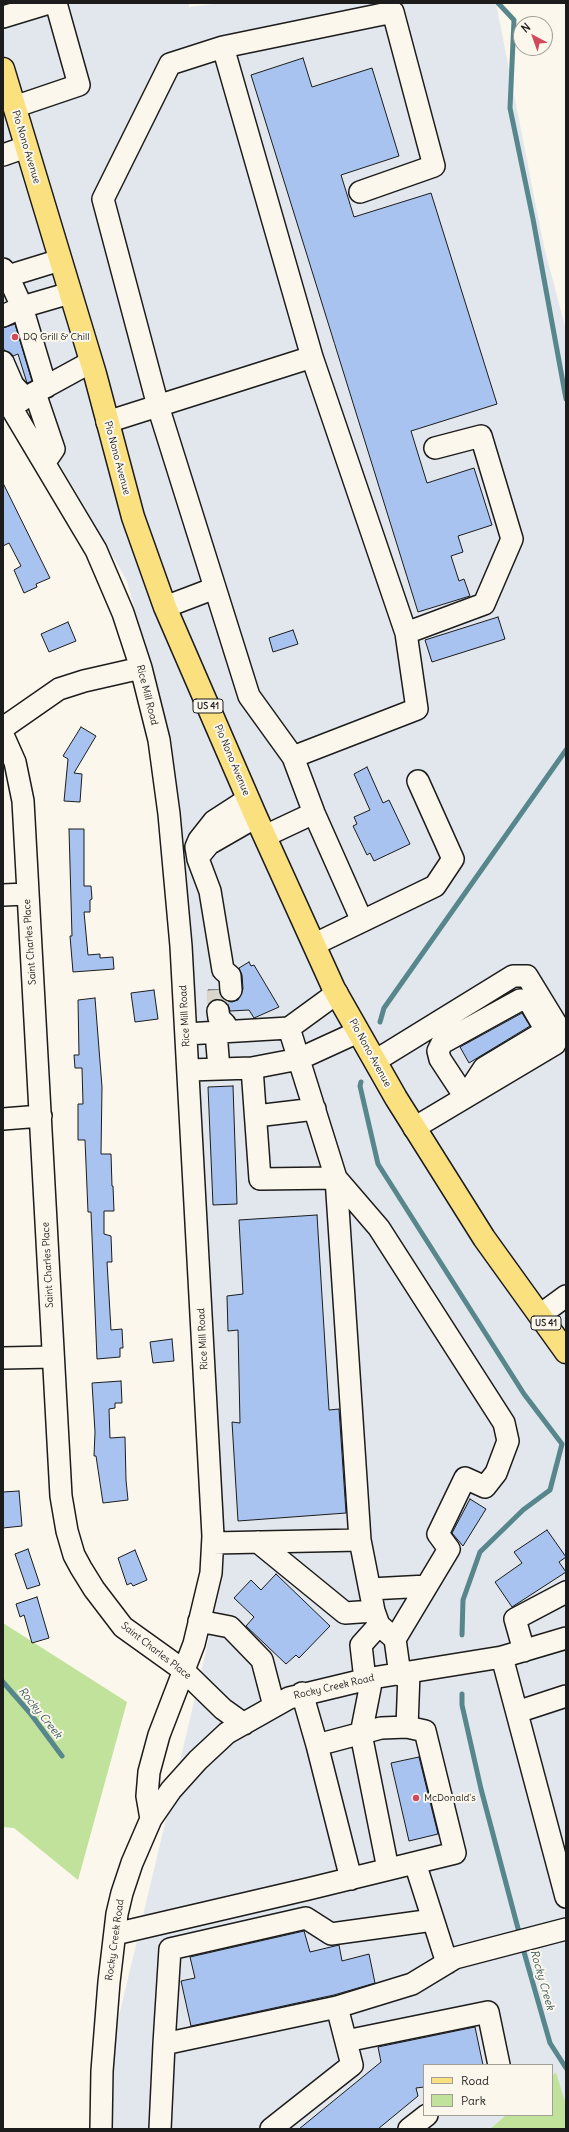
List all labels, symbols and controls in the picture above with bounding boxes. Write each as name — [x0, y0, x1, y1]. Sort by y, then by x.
north arrow — [513, 16, 553, 56]
text: N — [518, 20, 533, 35]
street label: Pio Nono Avenue — [9, 109, 43, 185]
place label: DQ Grill & Chill — [23, 331, 90, 343]
marker: DQ Grill & Chill — [10, 332, 20, 342]
street label: Pio Nono Avenue — [101, 420, 133, 496]
street label: Rice Mill Road — [134, 664, 160, 726]
road number: US 41 — [193, 699, 223, 713]
street label: Pio Nono Avenue — [212, 723, 252, 797]
street label: Saint Charles Place — [21, 899, 39, 985]
street label: Rice Mill Road — [177, 985, 193, 1047]
street label: Pio Nono Avenue — [346, 1017, 394, 1089]
street label: Saint Charles Place — [40, 1222, 56, 1308]
street label: Rice Mill Road — [195, 1308, 211, 1370]
road number: US 41 — [531, 1316, 561, 1330]
street label: Saint Charles Place — [118, 1620, 194, 1682]
street label: Rocky Creek Road — [293, 1672, 375, 1702]
water label: Rocky Creek — [15, 1685, 65, 1741]
place label: McDonald's — [424, 1792, 476, 1804]
marker: McDonald's — [411, 1793, 421, 1803]
street label: Rocky Creek Road — [103, 1898, 127, 1982]
water label: Rocky Creek — [527, 1948, 557, 2012]
legend — [423, 2064, 553, 2116]
text: Road — [461, 2073, 489, 2088]
text: Park — [461, 2093, 486, 2108]

